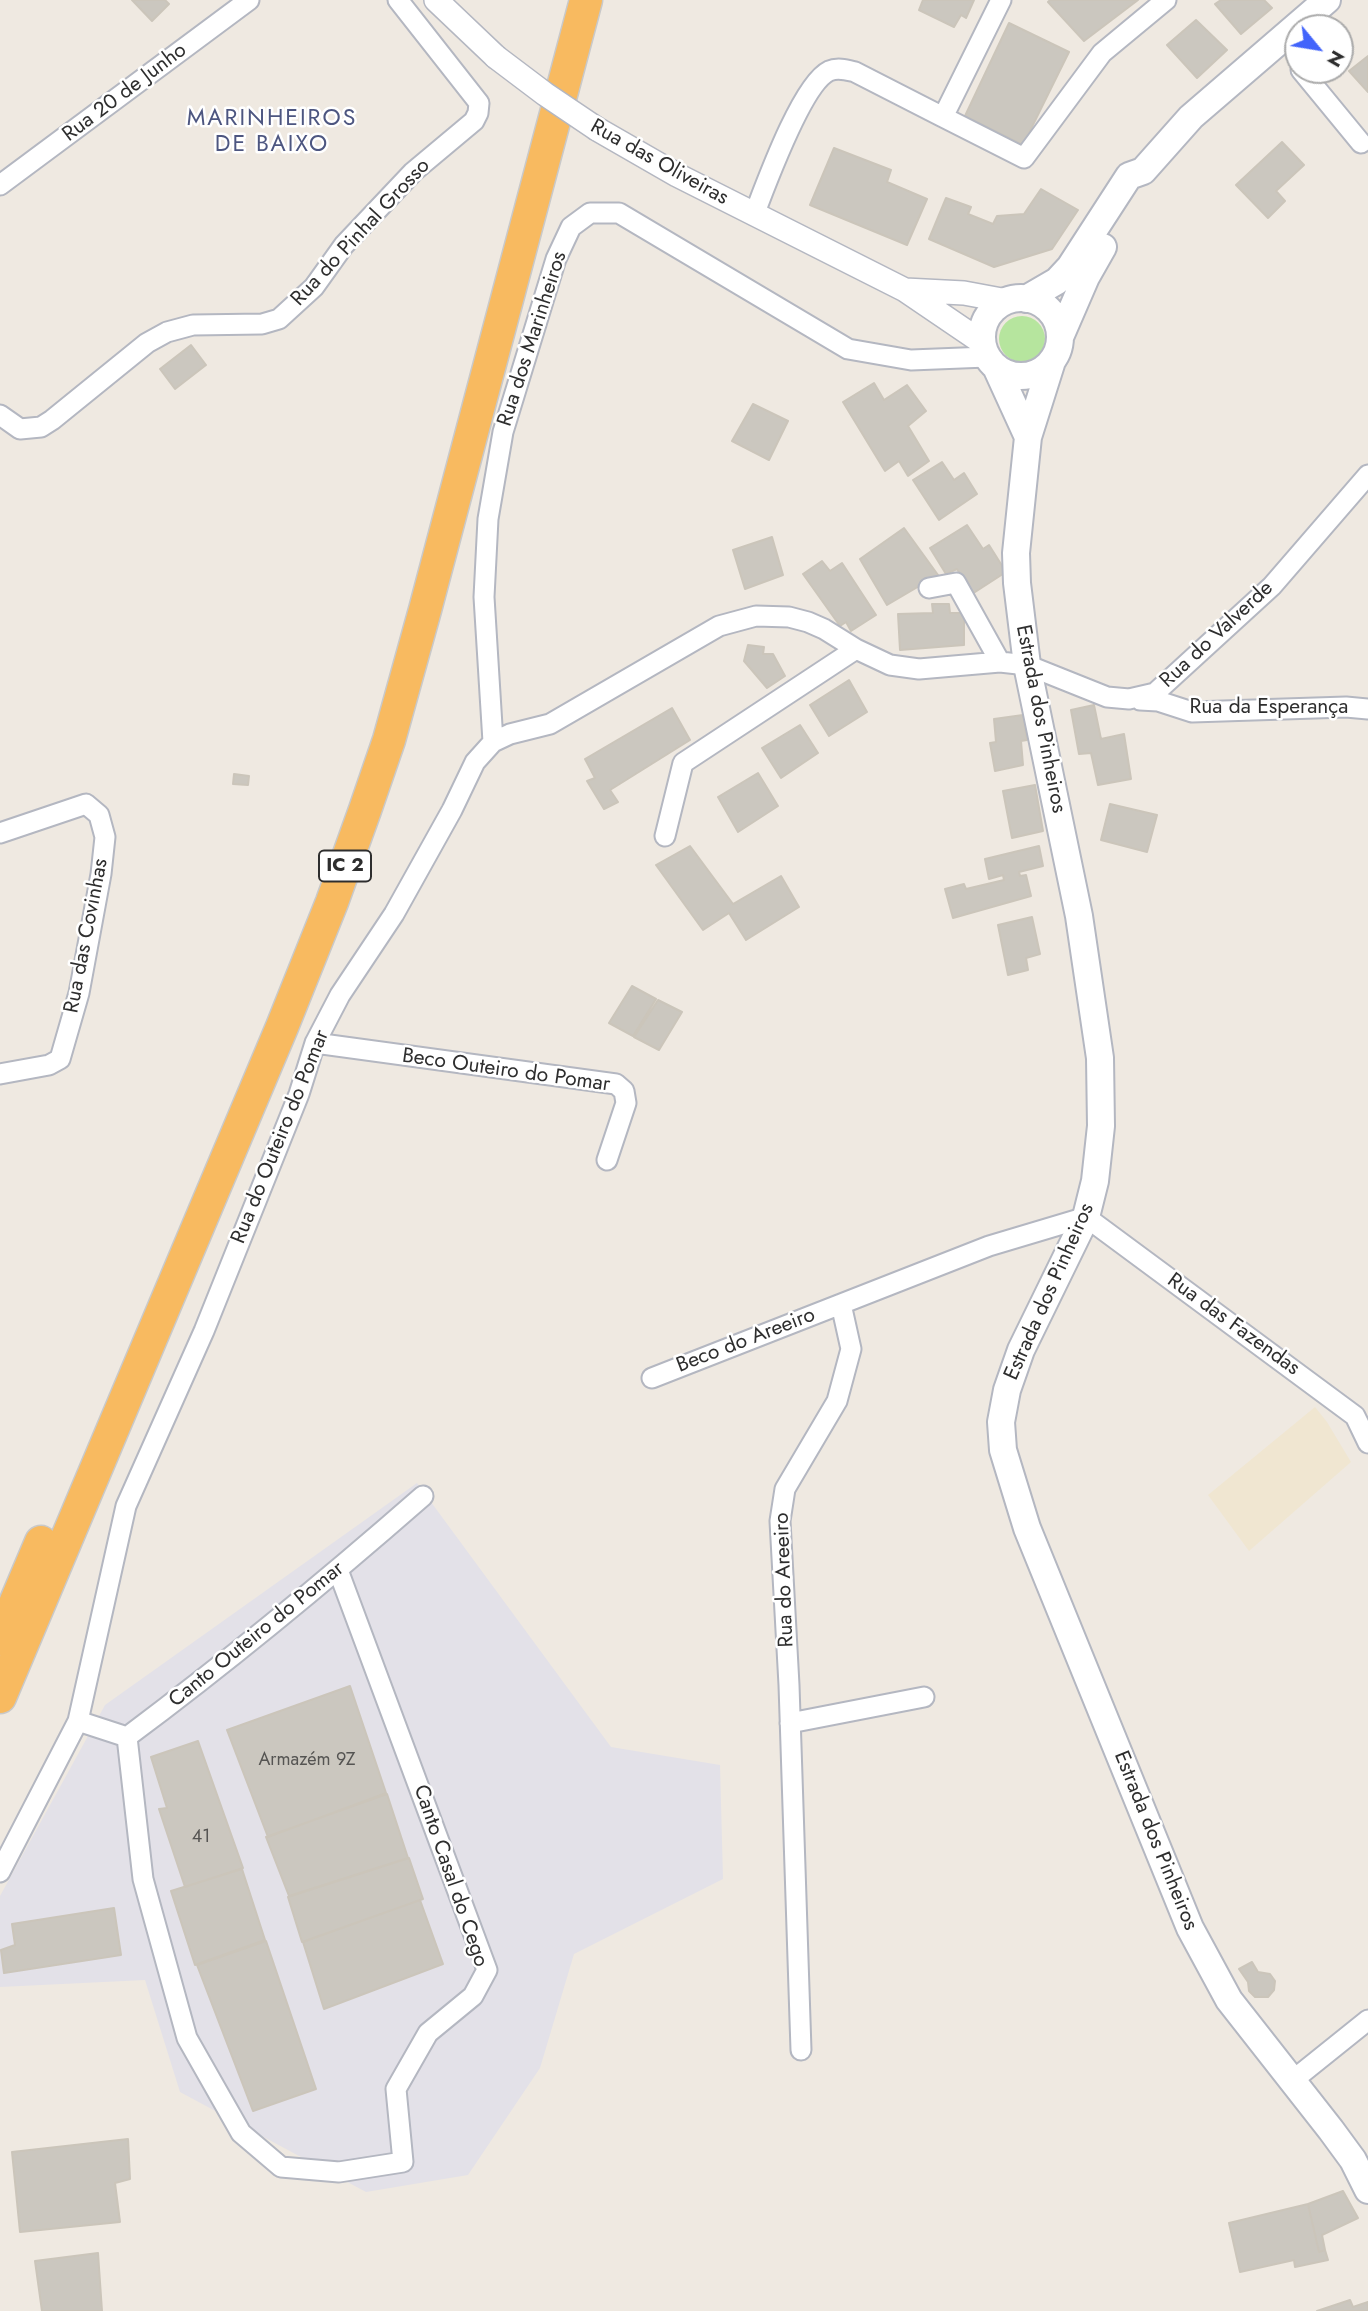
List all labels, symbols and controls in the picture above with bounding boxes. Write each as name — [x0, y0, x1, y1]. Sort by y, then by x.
north arrow — [1284, 14, 1354, 84]
street label: Rua 20 de Junho — [58, 38, 192, 148]
text: N — [1320, 45, 1351, 72]
district label: MARINHEIROS DE BAIXO — [188, 105, 356, 159]
street label: Rua das Oliveiras — [586, 115, 732, 211]
street label: Rua do Pinhal Grosso — [286, 154, 436, 312]
street label: Rua dos Marinheiros — [493, 248, 573, 430]
street label: Rua do Valverde — [1155, 576, 1279, 694]
street label: Estrada dos Pinheiros — [1009, 623, 1071, 815]
street label: Rua da Esperança — [1190, 695, 1348, 721]
road number: IC 2 — [319, 850, 371, 881]
street label: Rua das Covinhas — [60, 857, 114, 1015]
street label: Rua do Outeiro do Pomar — [227, 1026, 335, 1248]
street label: Beco Outeiro do Pomar — [400, 1044, 612, 1098]
street label: Estrada dos Pinheiros — [1000, 1200, 1100, 1384]
street label: Rua das Fazendas — [1162, 1268, 1304, 1382]
street label: Beco do Areeiro — [673, 1303, 819, 1379]
street label: Rua do Areeiro — [770, 1512, 800, 1648]
street label: Canto Outeiro do Pomar — [164, 1557, 350, 1713]
street label: Estrada dos Pinheiros — [1108, 1748, 1202, 1934]
house number: Armazém 9Z — [258, 1750, 356, 1772]
street label: Canto Casal do Cego — [407, 1782, 493, 1970]
house number: 41 — [192, 1827, 210, 1849]

